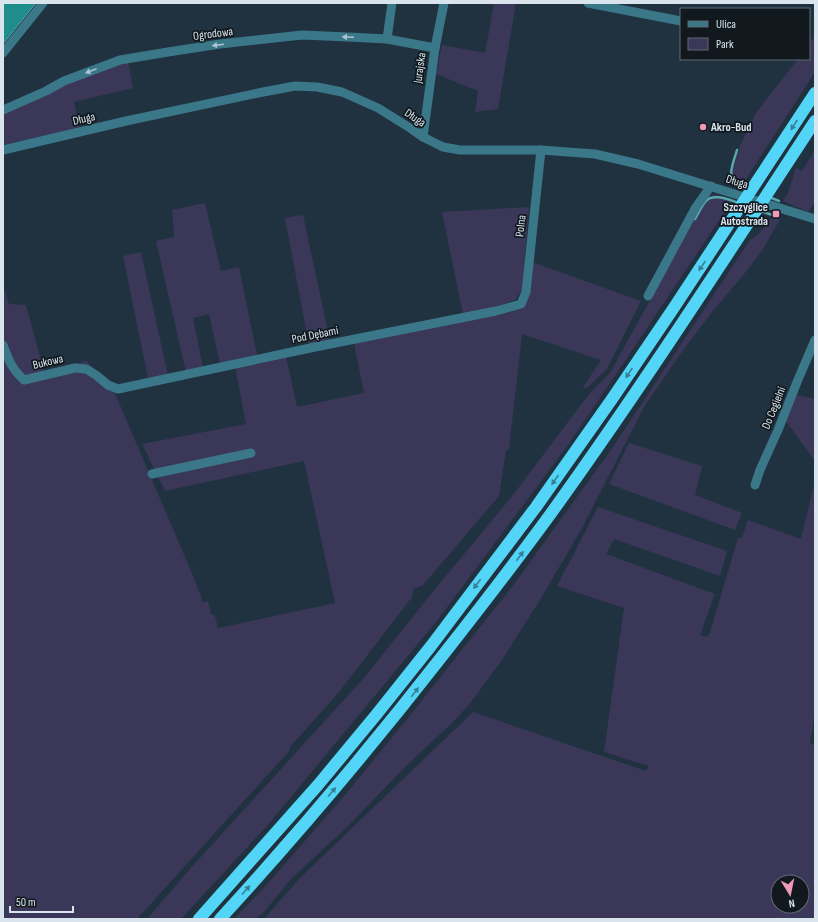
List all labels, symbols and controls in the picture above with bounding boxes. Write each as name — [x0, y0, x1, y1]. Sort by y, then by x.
legend — [680, 8, 810, 60]
text: Ulica — [716, 17, 736, 32]
street label: Ogrodowa — [192, 24, 234, 44]
one-way arrow — [342, 33, 354, 40]
text: Park — [716, 37, 734, 52]
one-way arrow — [212, 42, 224, 48]
street label: Jurajska — [410, 51, 430, 85]
one-way arrow — [85, 68, 97, 74]
street label: Długa — [402, 106, 429, 131]
street label: Długa — [71, 109, 97, 129]
place label: Akro-Bud — [710, 120, 751, 135]
one-way arrow — [790, 120, 797, 131]
marker: Akro-Bud — [698, 122, 708, 132]
street label: Długa — [724, 172, 750, 193]
place label: Szczyglice Autostrada — [720, 200, 768, 229]
marker: Szczyglice Autostrada — [771, 209, 781, 219]
street label: Polna — [512, 214, 530, 238]
one-way arrow — [698, 260, 706, 271]
street label: Pod Dębami — [290, 323, 340, 347]
street label: Bukowa — [31, 351, 65, 373]
one-way arrow — [625, 368, 633, 379]
street label: Do Cegielni — [759, 384, 789, 432]
one-way arrow — [551, 475, 559, 485]
one-way arrow — [515, 550, 524, 561]
one-way arrow — [473, 579, 481, 590]
one-way arrow — [410, 687, 419, 698]
one-way arrow — [327, 788, 336, 797]
north arrow — [770, 874, 810, 914]
one-way arrow — [242, 885, 251, 895]
scale bar — [10, 888, 73, 914]
text: 50 m — [16, 895, 36, 910]
text: N — [788, 896, 796, 910]

